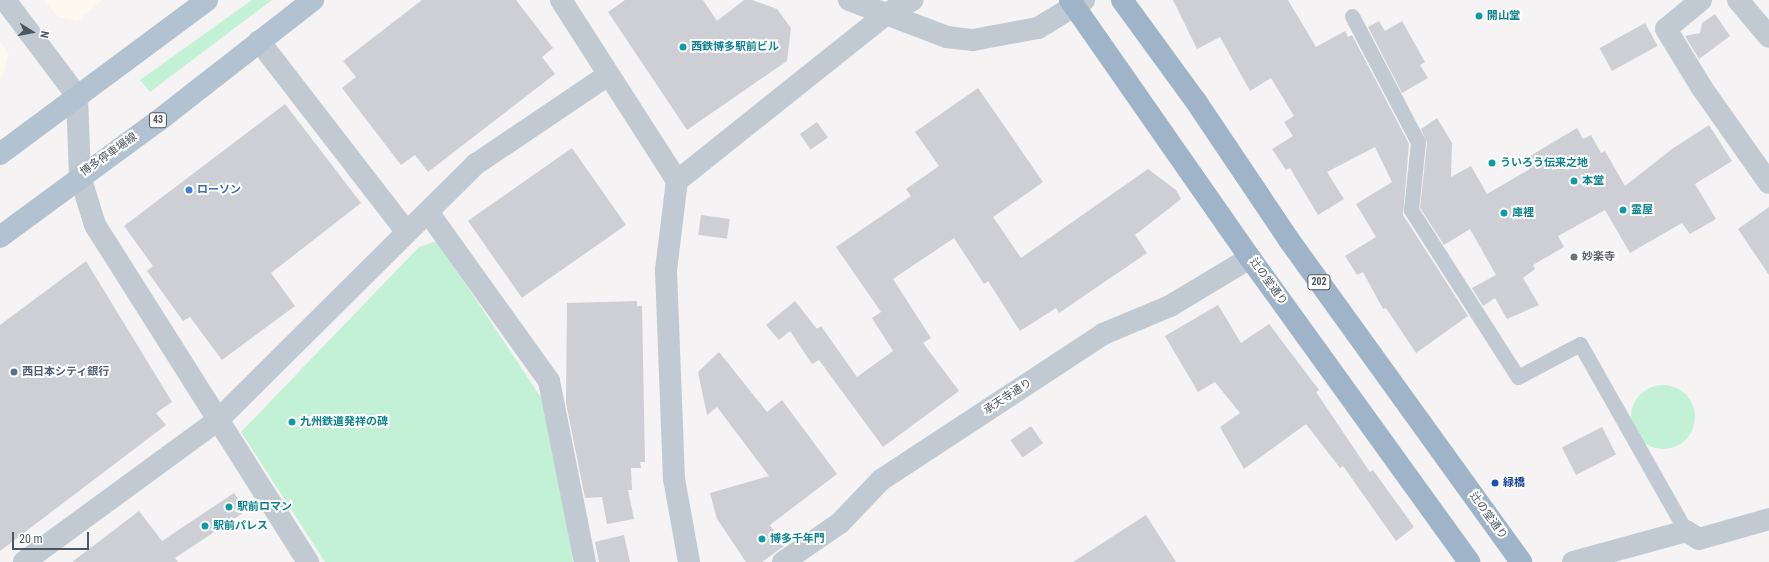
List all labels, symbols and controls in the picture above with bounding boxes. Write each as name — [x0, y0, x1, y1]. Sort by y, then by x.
place label: 開山堂 — [1487, 9, 1520, 23]
marker: 開山堂 — [1474, 11, 1484, 21]
north arrow — [12, 12, 52, 52]
text: N — [37, 30, 51, 39]
place label: 西鉄博多駅前ビル — [691, 40, 779, 54]
marker: 西鉄博多駅前ビル — [678, 42, 688, 52]
road number: 43 — [148, 112, 168, 128]
street label: 博多停車場線 — [78, 131, 140, 179]
place label: ういろう伝来之地 — [1500, 156, 1588, 170]
marker: ういろう伝来之地 — [1487, 158, 1497, 168]
place label: 本堂 — [1582, 174, 1604, 188]
marker: 本堂 — [1569, 176, 1579, 186]
place label: ローソン — [197, 183, 241, 197]
marker: ローソン — [184, 185, 194, 195]
place label: 霊屋 — [1631, 203, 1653, 217]
marker: 霊屋 — [1618, 205, 1628, 215]
place label: 庫裡 — [1512, 206, 1534, 220]
marker: 庫裡 — [1499, 208, 1509, 218]
place label: 妙楽寺 — [1582, 250, 1615, 264]
marker: 妙楽寺 — [1569, 252, 1579, 262]
street label: 辻の堂通り — [1246, 256, 1290, 308]
road number: 202 — [1307, 274, 1331, 290]
place label: 西日本シティ銀行 — [22, 365, 110, 379]
marker: 西日本シティ銀行 — [9, 367, 19, 377]
street label: 承天寺通り — [981, 376, 1035, 418]
place label: 九州鉄道発祥の碑 — [300, 415, 388, 429]
marker: 九州鉄道発祥の碑 — [287, 417, 297, 427]
place label: 緑橋 — [1503, 476, 1525, 490]
marker: 緑橋 — [1490, 478, 1500, 488]
street label: 辻の堂通り — [1466, 490, 1510, 542]
place label: 駅前ロマン — [237, 500, 292, 514]
marker: 駅前ロマン — [224, 502, 234, 512]
place label: 駅前パレス — [213, 519, 268, 533]
marker: 駅前パレス — [200, 521, 210, 531]
scale bar — [14, 524, 91, 550]
text: 20 m — [19, 532, 43, 546]
place label: 博多千年門 — [770, 532, 825, 546]
marker: 博多千年門 — [757, 534, 767, 544]

